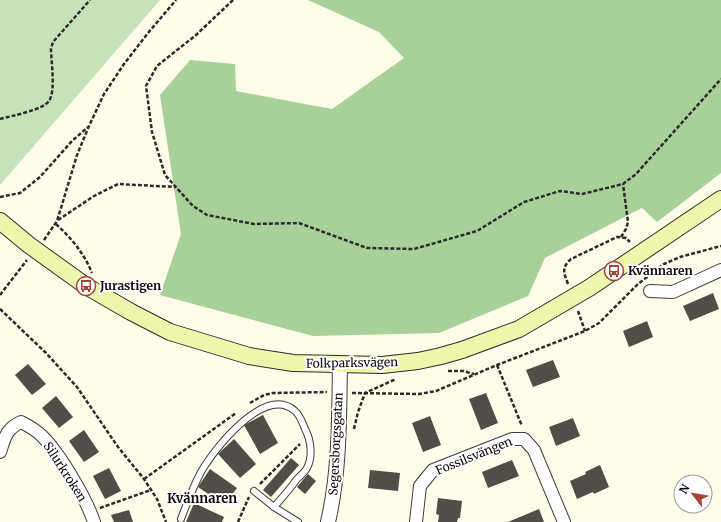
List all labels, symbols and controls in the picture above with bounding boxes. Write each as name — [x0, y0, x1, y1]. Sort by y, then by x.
bus stop icon: Kvännaren — [603, 260, 625, 282]
place label: Kvännaren — [628, 263, 693, 278]
bus stop icon: Jurastigen — [75, 275, 97, 297]
place label: Jurastigen — [99, 278, 161, 293]
street label: Folkparksvägen — [306, 354, 398, 371]
street label: Segersborgsgatan — [325, 392, 346, 496]
street label: Fossilsvängen — [433, 433, 514, 478]
street label: Silurkroken — [41, 439, 90, 504]
north arrow — [673, 474, 713, 514]
text: N — [676, 481, 693, 496]
district label: Kvännaren — [167, 490, 237, 507]

